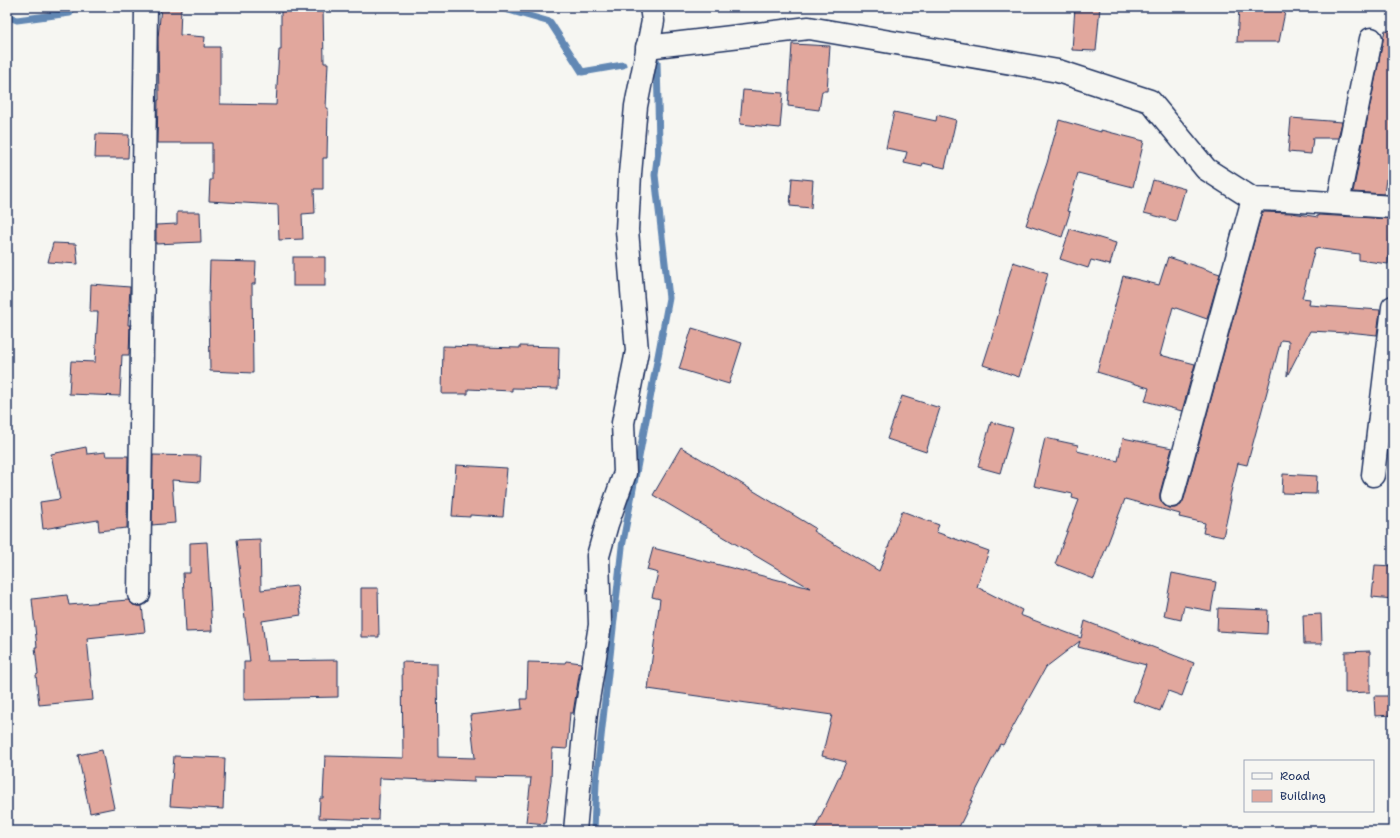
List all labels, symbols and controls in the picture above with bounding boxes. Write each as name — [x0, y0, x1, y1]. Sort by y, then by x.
legend — [1244, 760, 1374, 812]
text: Road — [1280, 768, 1311, 784]
text: Building — [1280, 788, 1326, 804]

